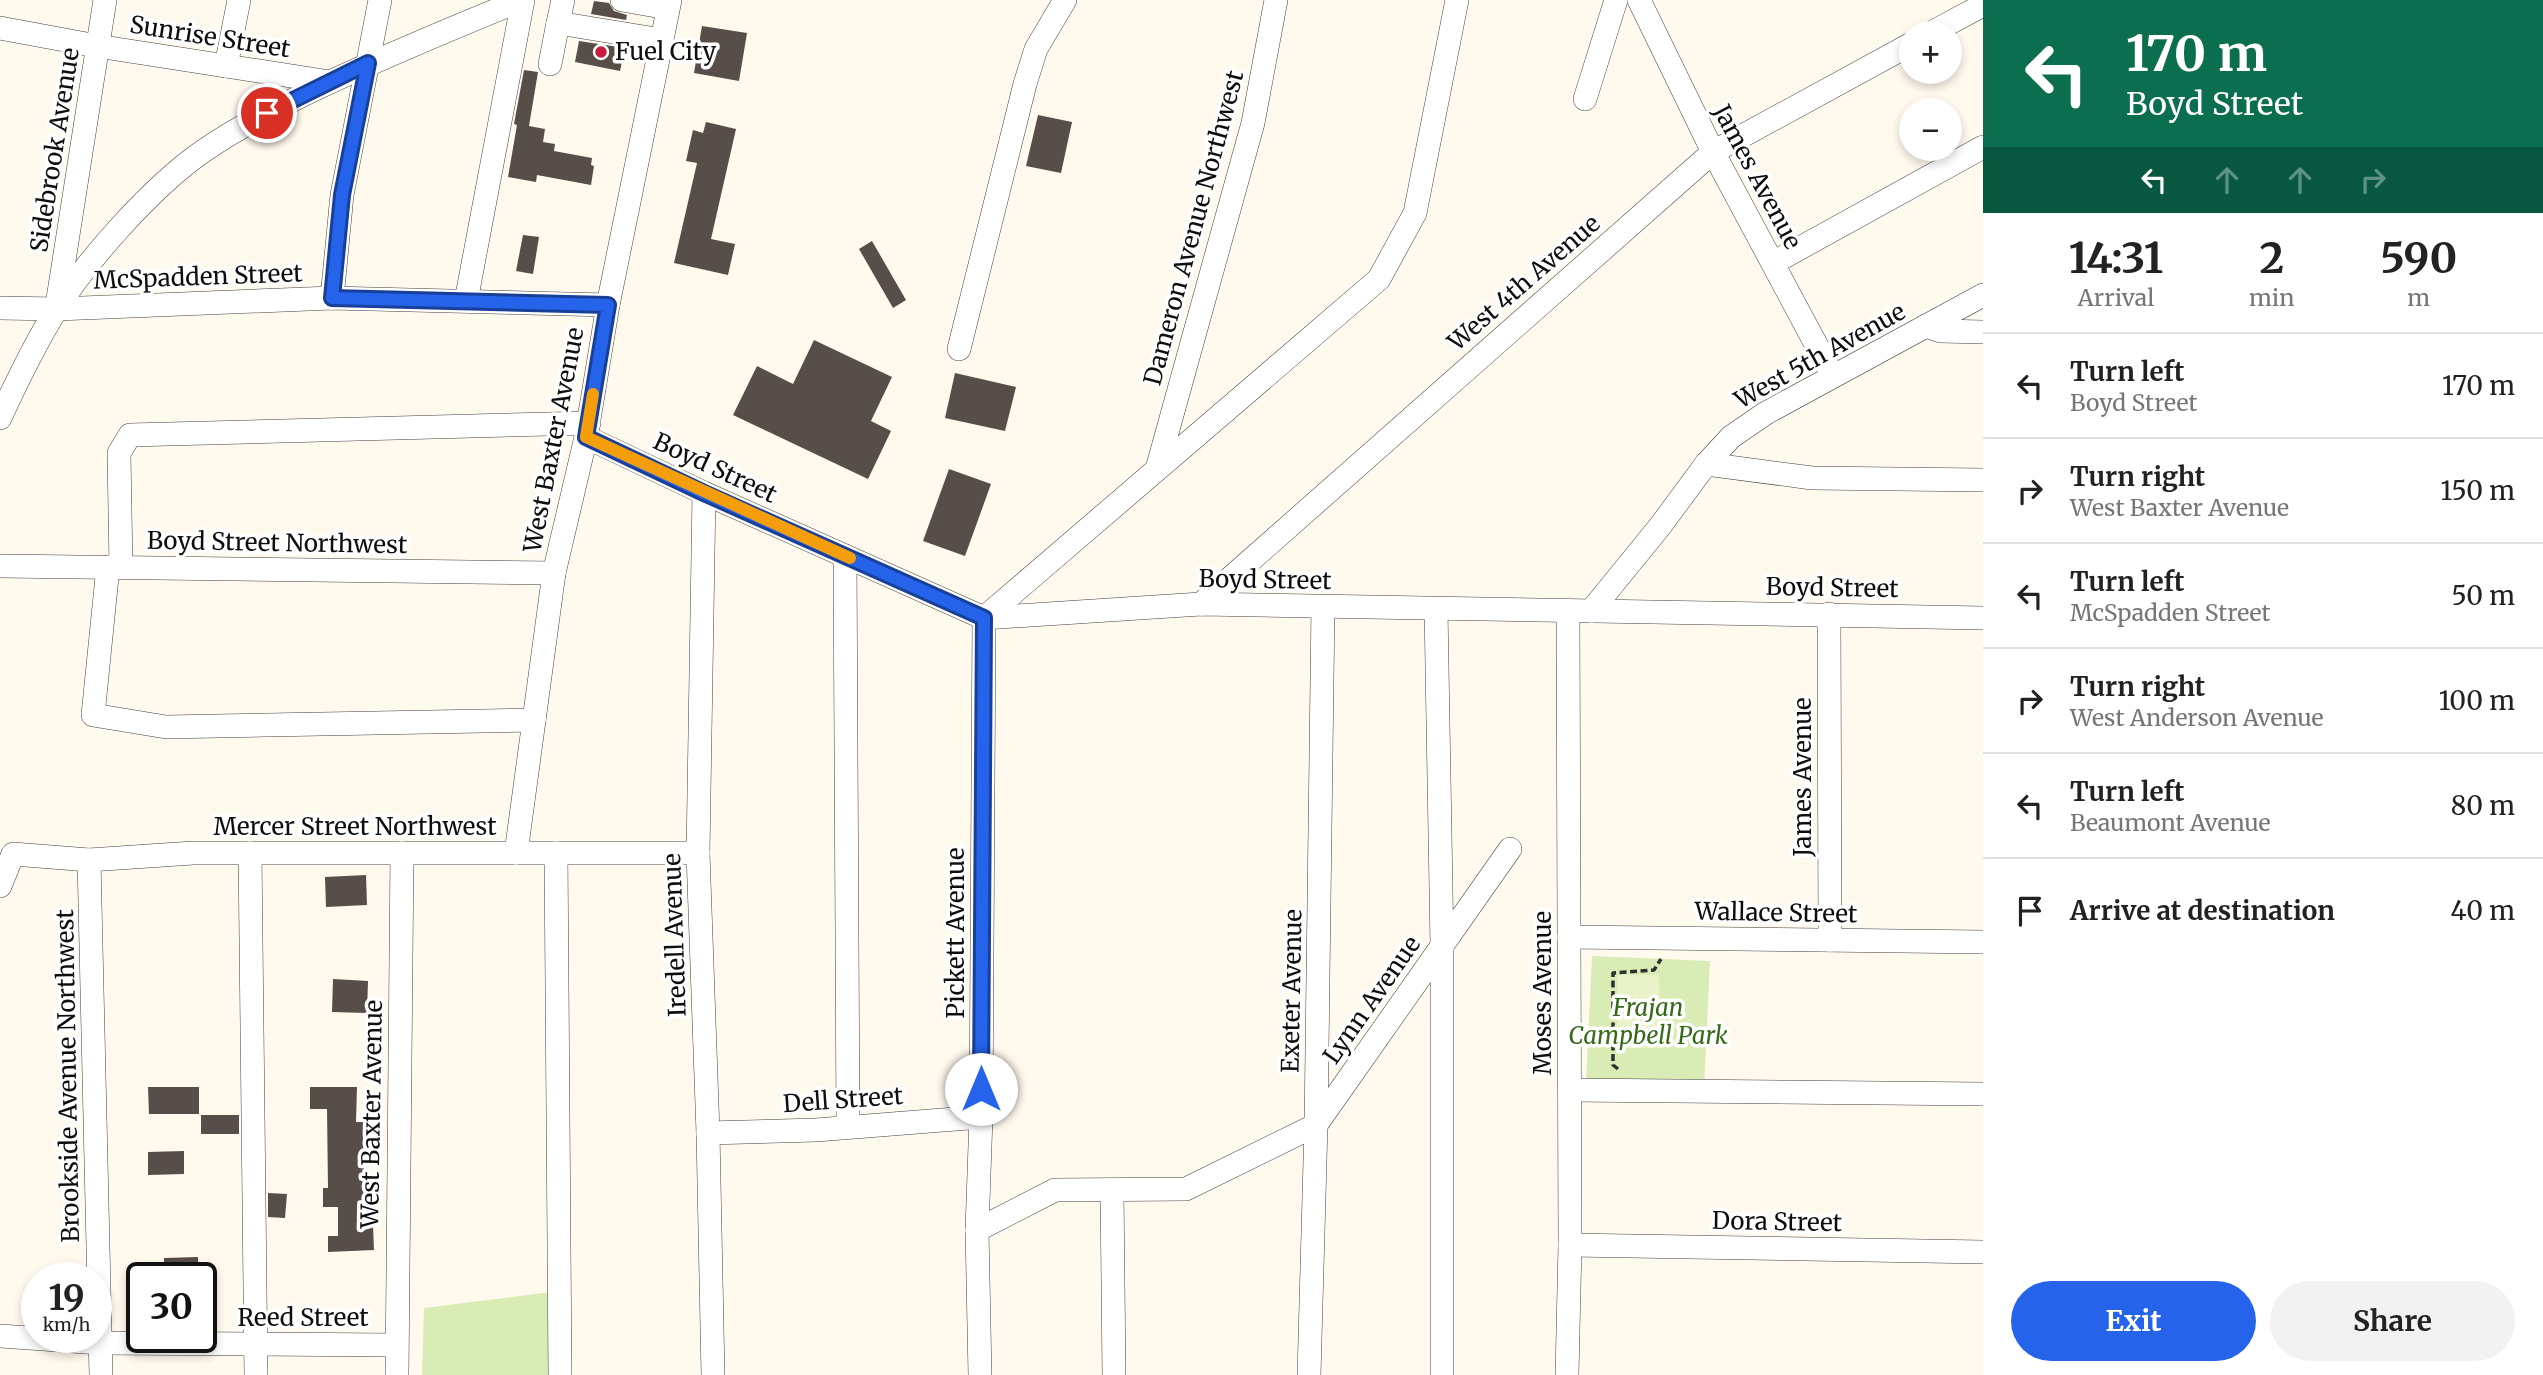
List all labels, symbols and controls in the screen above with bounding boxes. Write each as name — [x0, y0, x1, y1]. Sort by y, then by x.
street label: Sunrise Street — [128, 9, 293, 65]
map controls — [1899, 21, 1962, 161]
button: + — [1899, 21, 1962, 84]
text: 170 m — [2126, 23, 2267, 84]
icon: left — [2011, 28, 2102, 119]
place label: Fuel City — [615, 36, 716, 67]
marker: Fuel City — [593, 44, 609, 60]
street label: Sidebrook Avenue — [23, 45, 86, 254]
street label: Dameron Avenue Northwest — [1137, 66, 1251, 389]
pin — [237, 83, 297, 143]
text: Boyd Street — [2126, 84, 2303, 124]
icon: arrive — [248, 94, 286, 132]
street label: James Avenue — [1706, 98, 1809, 254]
button: − — [1899, 98, 1962, 161]
icon: left — [2135, 161, 2173, 199]
icon: ahead — [2208, 161, 2246, 199]
icon: ahead — [2281, 161, 2319, 199]
icon: right — [2354, 161, 2392, 199]
street label: West 4th Avenue — [1440, 208, 1606, 358]
text: 14:31 — [2069, 232, 2163, 284]
text: 2 — [2259, 232, 2284, 284]
text: 590 — [2380, 232, 2457, 284]
street label: McSpadden Street — [93, 257, 304, 296]
text: Arrival — [2078, 283, 2154, 312]
text: min — [2249, 283, 2294, 312]
text: m — [2407, 283, 2430, 312]
street label: West 5th Avenue — [1728, 296, 1911, 416]
street label: West Baxter Avenue — [516, 325, 591, 556]
text: Turn left — [2070, 355, 2184, 388]
icon: left — [2011, 367, 2049, 405]
text: 170 m — [2442, 369, 2515, 402]
text: Boyd Street — [2070, 388, 2197, 417]
street label: Boyd Street — [648, 425, 783, 510]
text: Turn right — [2070, 460, 2205, 493]
icon: right — [2011, 472, 2049, 510]
text: 150 m — [2441, 474, 2515, 507]
text: West Baxter Avenue — [2070, 493, 2289, 522]
street label: Boyd Street Northwest — [147, 525, 408, 560]
street label: Boyd Street — [1198, 563, 1332, 596]
text: Turn left — [2070, 565, 2184, 598]
street label: Boyd Street — [1765, 571, 1899, 604]
icon: left — [2011, 577, 2049, 615]
text: 50 m — [2451, 579, 2515, 612]
text: McSpadden Street — [2070, 598, 2271, 627]
text: Turn right — [2070, 670, 2205, 703]
icon: right — [2011, 682, 2049, 720]
text: 100 m — [2439, 684, 2515, 717]
street label: James Avenue — [1787, 697, 1818, 858]
text: West Anderson Avenue — [2070, 703, 2324, 732]
text: Turn left — [2070, 775, 2184, 808]
icon: left — [2011, 787, 2049, 825]
text: 80 m — [2451, 789, 2515, 822]
text: Beaumont Avenue — [2070, 808, 2271, 837]
street label: Mercer Street Northwest — [213, 811, 497, 842]
street label: Pickett Avenue — [940, 848, 971, 1018]
street label: Iredell Avenue — [656, 853, 693, 1017]
icon: arrive — [2011, 892, 2049, 930]
text: Arrive at destination — [2070, 894, 2335, 927]
text: 40 m — [2451, 894, 2515, 927]
street label: Wallace Street — [1693, 896, 1858, 929]
street label: Brookside Avenue Northwest — [49, 908, 86, 1243]
street label: Exeter Avenue — [1275, 909, 1308, 1073]
street label: Moses Avenue — [1527, 911, 1558, 1075]
street label: Lynn Avenue — [1316, 930, 1427, 1070]
park label: Frajan Campbell Park — [1568, 992, 1728, 1051]
street label: West Baxter Avenue — [354, 999, 389, 1230]
position arrow — [944, 1052, 1018, 1126]
street label: Dell Street — [782, 1080, 905, 1119]
street label: Dora Street — [1712, 1205, 1843, 1238]
speed limit sign: 30 — [126, 1262, 217, 1353]
text: 19 — [48, 1276, 85, 1320]
button: Exit — [2011, 1281, 2256, 1361]
button: Share — [2270, 1281, 2515, 1361]
street label: Reed Street — [237, 1302, 369, 1333]
text: km/h — [43, 1313, 90, 1336]

